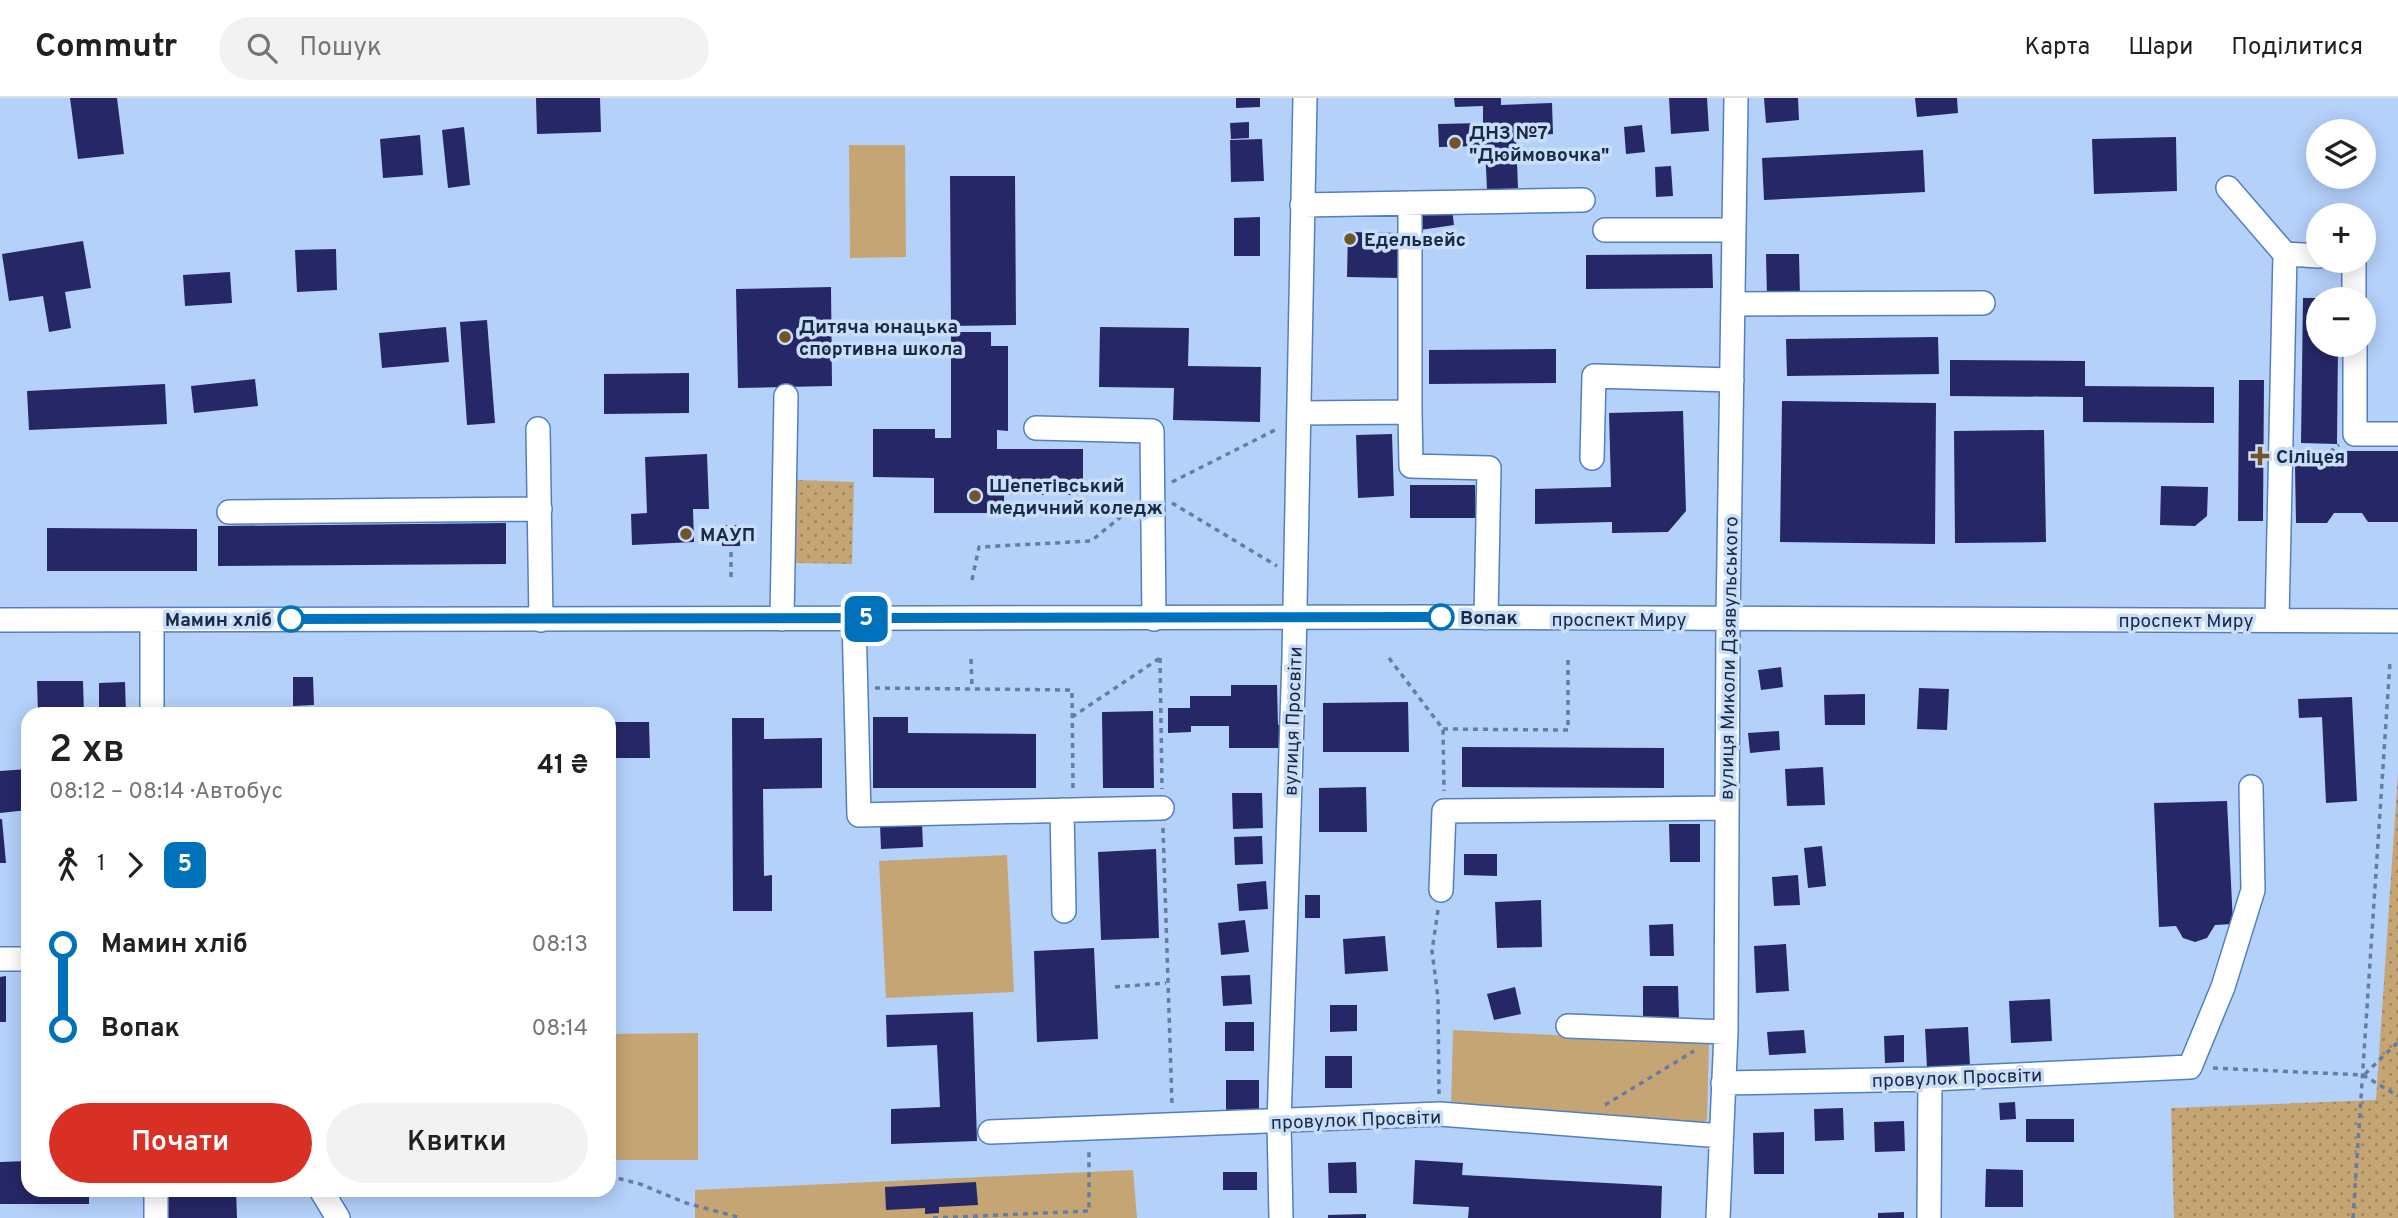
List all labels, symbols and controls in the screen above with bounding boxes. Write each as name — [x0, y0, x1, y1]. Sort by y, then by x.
search box — [219, 17, 709, 80]
text: Commutr — [35, 27, 177, 69]
icon: search — [243, 29, 281, 67]
text: Пошук — [299, 32, 382, 65]
text: Карта — [2025, 33, 2090, 63]
text: Шари — [2128, 33, 2193, 63]
text: Поділитися — [2231, 33, 2363, 63]
map controls — [2306, 119, 2376, 357]
button: layers — [2306, 119, 2376, 189]
place label: ДНЗ №7 "Дюймовочка" — [1469, 122, 1609, 168]
marker: ДНЗ №7 "Дюймовочка" — [1447, 135, 1463, 151]
button: + — [2306, 203, 2376, 273]
place label: Едельвейс — [1364, 229, 1466, 253]
marker: Едельвейс — [1342, 231, 1358, 247]
button: − — [2306, 287, 2376, 357]
place label: Дитяча юнацька спортивна школа — [799, 316, 963, 362]
marker: Дитяча юнацька спортивна школа — [777, 329, 793, 345]
marker: Сіліцея — [2250, 446, 2270, 466]
place label: Сіліцея — [2276, 446, 2345, 470]
place label: Шепетівський медичний коледж — [989, 475, 1163, 521]
marker: Шепетівський медичний коледж — [967, 488, 983, 504]
street label: вулиця Миколи Дзявульського — [1716, 516, 1744, 800]
place label: МАУП — [700, 524, 755, 548]
marker: МАУП — [678, 526, 694, 542]
line badge: 5 — [843, 596, 889, 642]
text: 5 — [859, 604, 873, 634]
marker: Вопак — [1428, 604, 1454, 630]
marker: Мамин хліб — [278, 606, 304, 632]
place label: Вопак — [1460, 607, 1518, 631]
place label: Мамин хліб — [165, 609, 272, 633]
street label: проспект Миру — [1552, 609, 1686, 633]
street label: проспект Миру — [2119, 610, 2253, 634]
street label: вулиця Просвіти — [1279, 646, 1309, 796]
text: 2 хв — [49, 727, 125, 776]
text: 41 ₴ — [537, 750, 588, 783]
text: 08:12 – 08:14 · Автобус — [49, 778, 283, 807]
icon: walk — [49, 846, 87, 884]
icon: forward — [116, 846, 154, 884]
text: 1 — [97, 850, 106, 879]
text: 5 — [178, 850, 192, 880]
text: Мамин хліб — [101, 929, 248, 962]
text: 08:13 — [532, 931, 588, 960]
text: Вопак — [101, 1013, 180, 1046]
text: 08:14 — [532, 1015, 588, 1044]
street label: провулок Просвіти — [1872, 1064, 2043, 1094]
button: Почати — [49, 1103, 312, 1183]
button: Квитки — [326, 1103, 588, 1183]
street label: провулок Просвіти — [1271, 1106, 1442, 1136]

